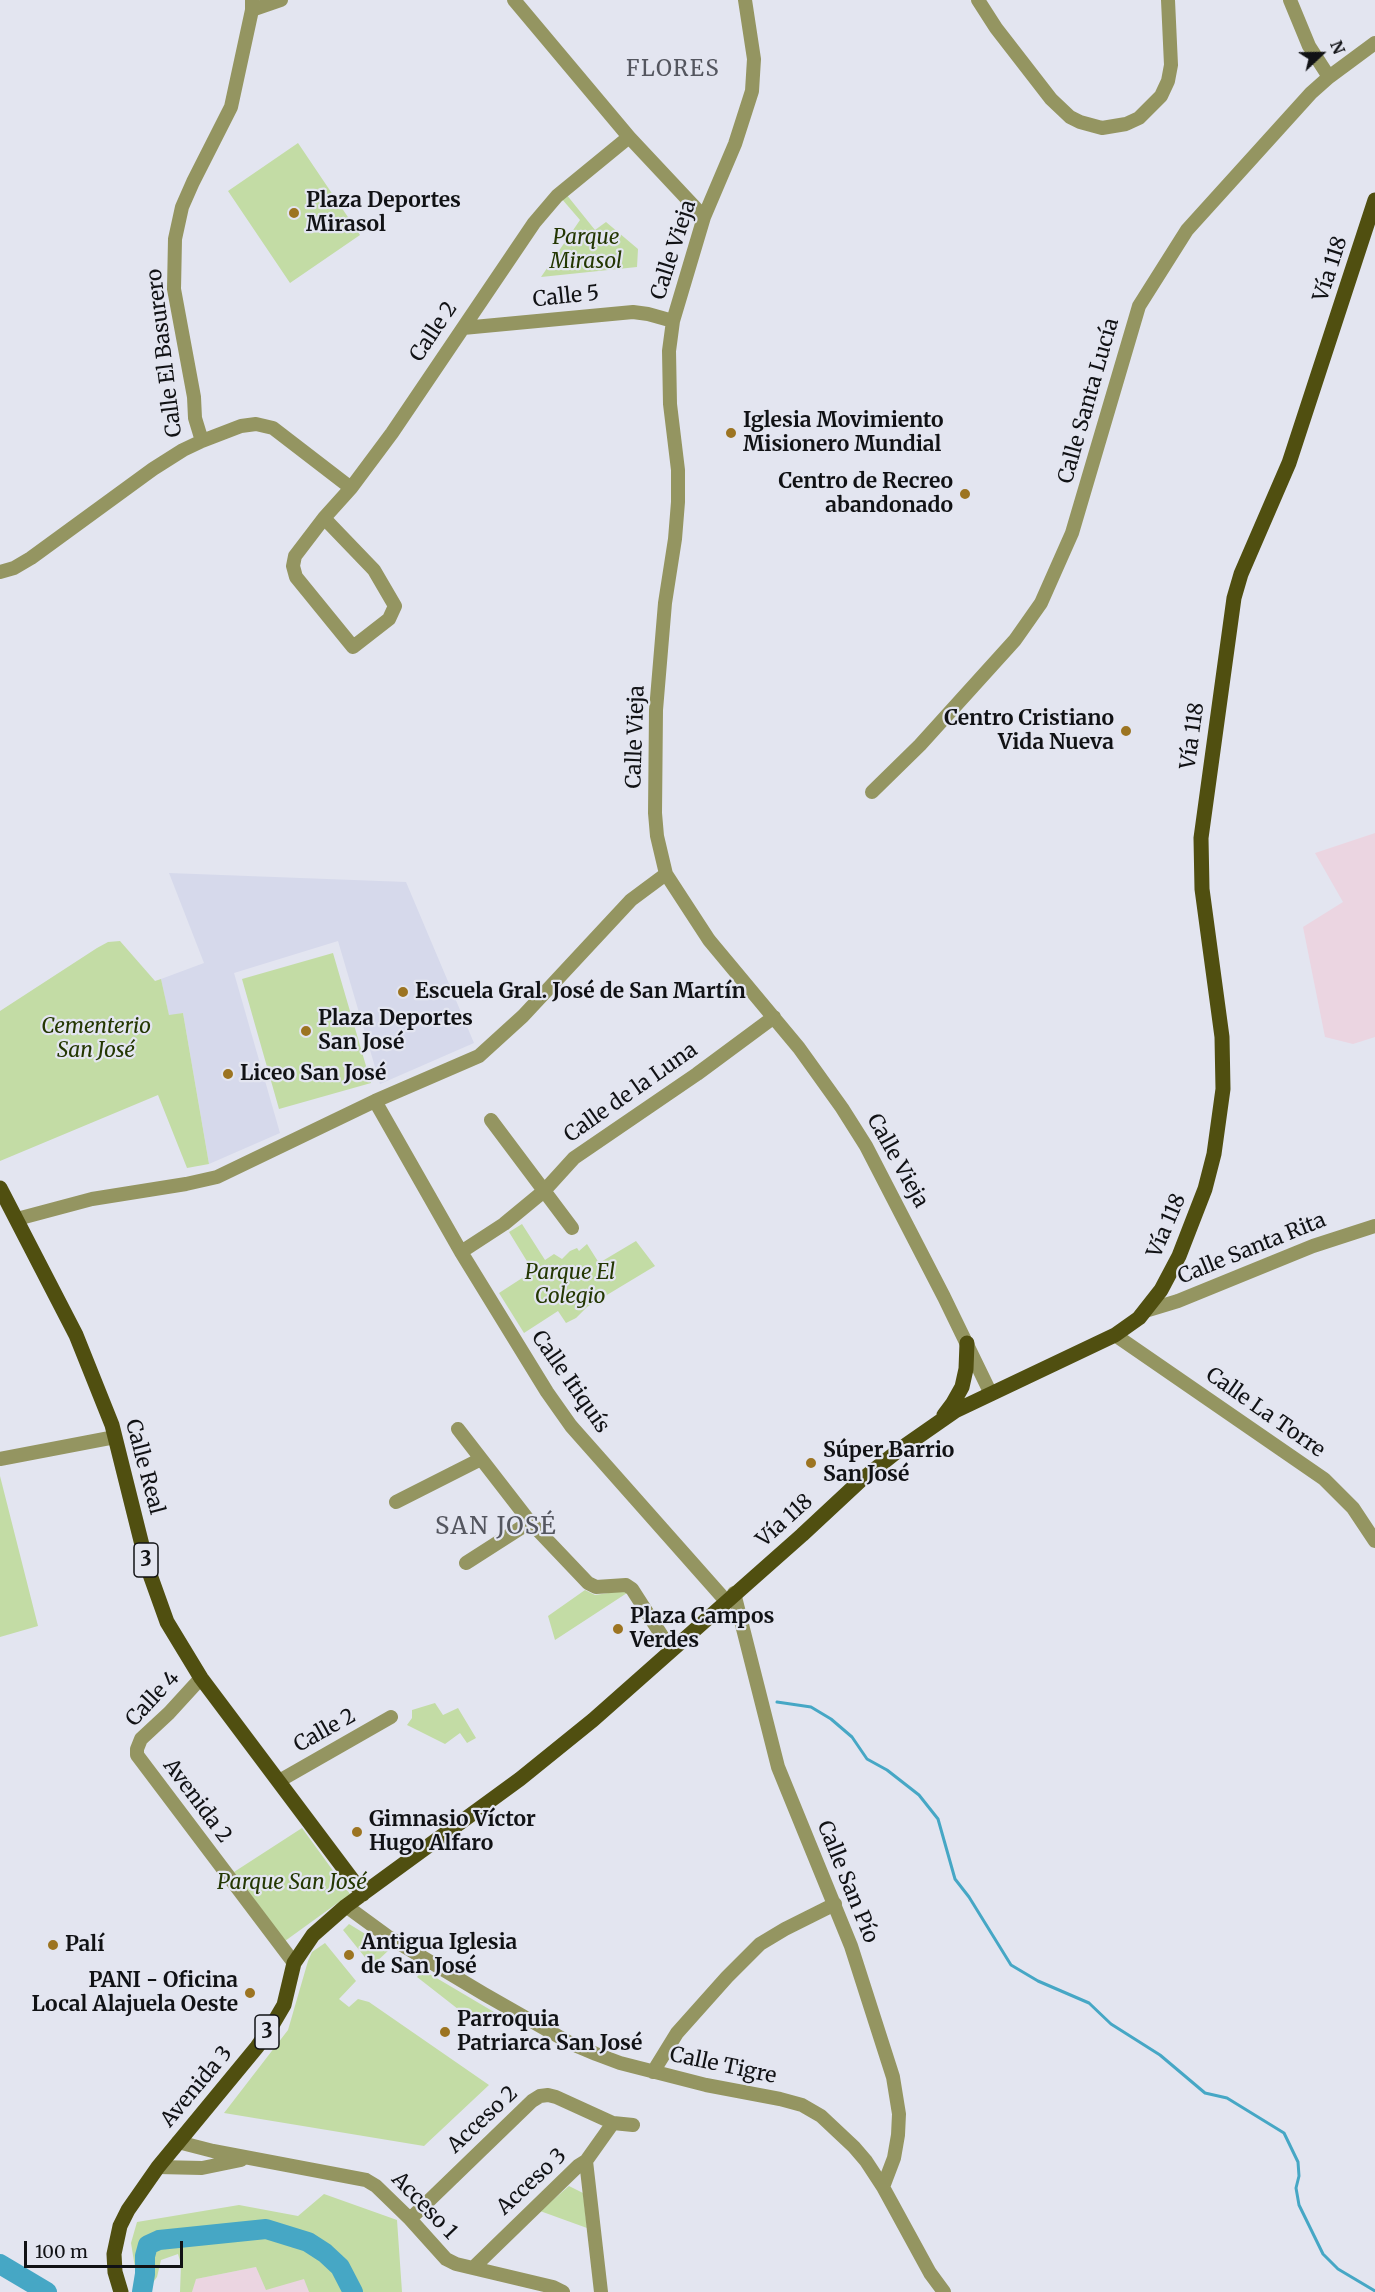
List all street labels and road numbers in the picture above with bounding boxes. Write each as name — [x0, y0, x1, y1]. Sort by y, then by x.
street label: Calle Vieja — [646, 197, 702, 303]
street label: Vía 118 — [1309, 233, 1353, 305]
street label: Calle El Basurero — [142, 267, 188, 439]
street label: Calle 5 — [532, 281, 600, 313]
street label: Calle 2 — [405, 297, 463, 367]
street label: Calle Santa Lucía — [1053, 315, 1125, 487]
street label: Calle Vieja — [622, 685, 650, 789]
street label: Vía 118 — [1176, 701, 1210, 771]
street label: Calle de la Luna — [560, 1038, 702, 1148]
street label: Calle Vieja — [861, 1110, 933, 1212]
street label: Vía 118 — [1142, 1190, 1192, 1262]
street label: Calle Santa Rita — [1174, 1208, 1330, 1290]
street label: Calle Itiquís — [526, 1326, 614, 1438]
street label: Calle La Torre — [1201, 1363, 1329, 1463]
street label: Calle Real — [119, 1417, 169, 1517]
street label: Vía 118 — [752, 1489, 818, 1553]
road number: 3 — [134, 1543, 158, 1577]
street label: Calle 4 — [121, 1666, 185, 1732]
street label: Calle 2 — [290, 1704, 360, 1758]
street label: Avenida 2 — [157, 1754, 237, 1848]
street label: Calle San Pío — [811, 1817, 883, 1947]
road number: 3 — [255, 2015, 279, 2049]
street label: Avenida 3 — [156, 2041, 238, 2133]
street label: Calle Tigre — [667, 2042, 779, 2090]
street label: Acceso 2 — [443, 2081, 523, 2159]
street label: Acceso 3 — [492, 2143, 572, 2221]
street label: Acceso 1 — [386, 2167, 462, 2245]

